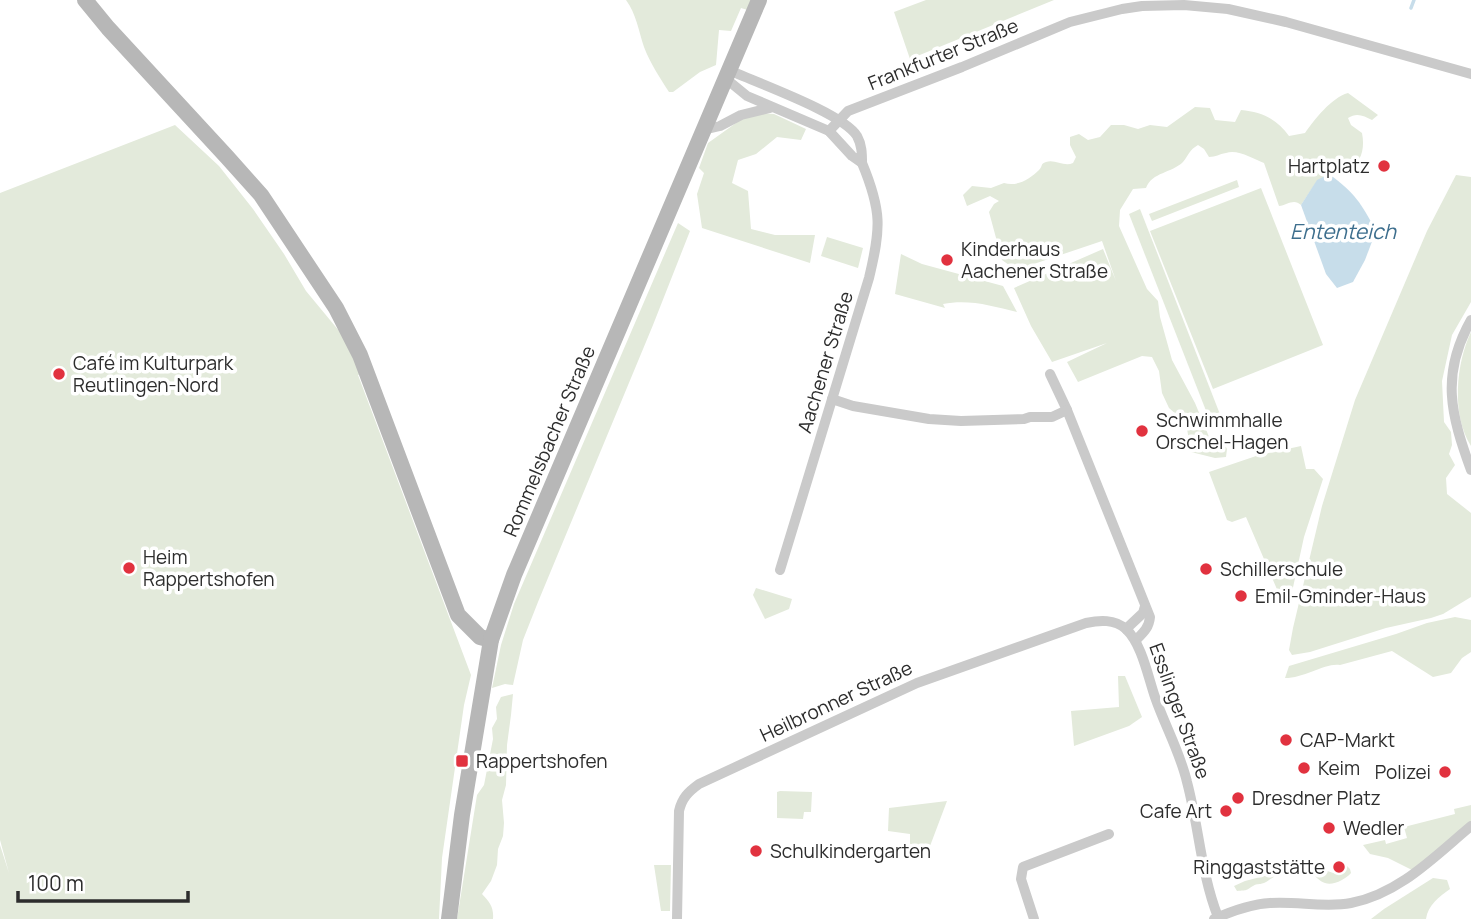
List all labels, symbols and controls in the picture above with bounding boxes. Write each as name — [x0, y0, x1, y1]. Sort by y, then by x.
street label: Frankfurter Straße — [864, 12, 1022, 96]
place label: Hartplatz — [1288, 153, 1370, 179]
marker: Hartplatz — [1376, 158, 1392, 174]
water label: Ententeich — [1290, 217, 1398, 245]
place label: Kinderhaus Aachener Straße — [961, 236, 1108, 284]
marker: Kinderhaus Aachener Straße — [939, 252, 955, 268]
street label: Aachener Straße — [791, 288, 859, 436]
street label: Rommelsbacher Straße — [497, 342, 601, 540]
place label: Café im Kulturpark Reutlingen-Nord — [73, 350, 234, 398]
marker: Café im Kulturpark Reutlingen-Nord — [51, 366, 67, 382]
place label: Schwimmhalle Orschel-Hagen — [1156, 407, 1288, 455]
marker: Schwimmhalle Orschel-Hagen — [1134, 423, 1150, 439]
place label: Heim Rappertshofen — [143, 544, 275, 592]
place label: Schillerschule — [1220, 556, 1343, 582]
marker: Heim Rappertshofen — [121, 560, 137, 576]
marker: Schillerschule — [1198, 561, 1214, 577]
place label: Emil-Gminder-Haus — [1255, 583, 1426, 609]
marker: Emil-Gminder-Haus — [1233, 588, 1249, 604]
street label: Esslinger Straße — [1143, 639, 1217, 783]
street label: Heilbronner Straße — [756, 654, 916, 748]
place label: CAP-Markt — [1300, 727, 1395, 753]
marker: CAP-Markt — [1278, 732, 1294, 748]
place label: Rappertshofen — [476, 748, 608, 774]
marker: Rappertshofen — [454, 753, 470, 769]
place label: Keim — [1318, 755, 1360, 781]
place label: Polizei — [1375, 759, 1431, 785]
marker: Keim — [1296, 760, 1312, 776]
marker: Polizei — [1437, 764, 1453, 780]
place label: Dresdner Platz — [1252, 785, 1381, 811]
marker: Dresdner Platz — [1230, 790, 1246, 806]
place label: Cafe Art — [1140, 798, 1212, 824]
marker: Cafe Art — [1218, 803, 1234, 819]
place label: Wedler — [1343, 815, 1405, 841]
marker: Wedler — [1321, 820, 1337, 836]
place label: Schulkindergarten — [770, 838, 931, 864]
marker: Schulkindergarten — [748, 843, 764, 859]
place label: Ringgaststätte — [1193, 854, 1325, 880]
marker: Ringgaststätte — [1331, 859, 1347, 875]
scale bar — [18, 860, 187, 904]
text: 100 m — [28, 869, 84, 897]

